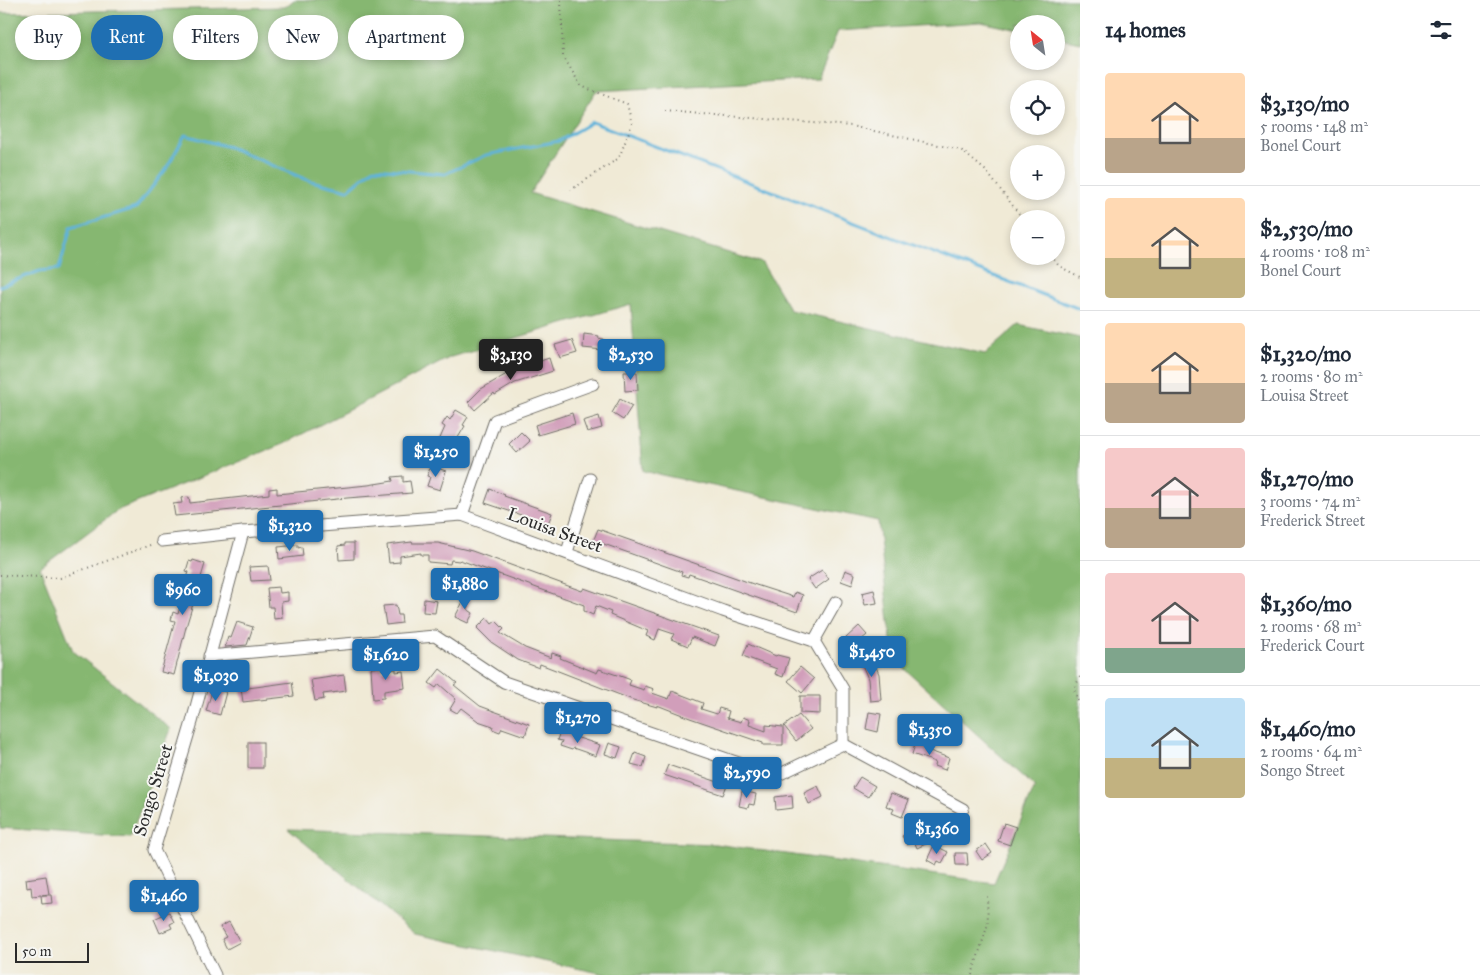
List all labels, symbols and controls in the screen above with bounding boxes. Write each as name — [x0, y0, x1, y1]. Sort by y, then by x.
chip: Buy — [15, 15, 81, 60]
chip: Rent — [91, 15, 163, 60]
chip: Filters — [173, 15, 258, 60]
chip: New — [268, 15, 338, 60]
chip: Apartment — [348, 15, 464, 60]
north arrow — [1010, 15, 1065, 70]
map controls — [1010, 15, 1065, 265]
icon: filters — [1427, 16, 1455, 44]
text: 14 homes — [1105, 17, 1186, 43]
button: locate — [1010, 80, 1065, 135]
text: $3,130/mo — [1260, 91, 1349, 117]
icon: home — [1145, 93, 1205, 153]
text: 5 rooms · 148 m² — [1260, 117, 1368, 136]
text: Bonel Court — [1260, 136, 1341, 155]
button: + — [1010, 145, 1065, 200]
button: − — [1010, 210, 1065, 265]
text: $2,530/mo — [1260, 216, 1353, 242]
icon: home — [1145, 218, 1205, 278]
text: 4 rooms · 108 m² — [1260, 242, 1370, 261]
text: Bonel Court — [1260, 261, 1341, 280]
pin: $3,130 — [470, 338, 552, 381]
pin: $2,530 — [590, 338, 672, 381]
text: $1,320/mo — [1260, 341, 1351, 367]
icon: home — [1145, 343, 1205, 403]
text: $3,130 — [490, 345, 532, 364]
text: $2,530 — [609, 345, 653, 364]
text: 2 rooms · 80 m² — [1260, 367, 1363, 386]
text: Louisa Street — [1260, 386, 1349, 405]
pin: $1,250 — [395, 436, 477, 478]
text: $1,250 — [414, 442, 458, 461]
text: $1,270/mo — [1260, 466, 1354, 492]
icon: home — [1145, 468, 1205, 528]
text: 3 rooms · 74 m² — [1260, 492, 1360, 511]
street label: Louisa Street — [504, 503, 606, 558]
pin: $1,320 — [249, 510, 331, 552]
text: Frederick Street — [1260, 511, 1365, 530]
text: $1,320 — [268, 516, 312, 535]
pin: $1,880 — [424, 568, 506, 610]
pin: $960 — [153, 574, 213, 616]
text: $1,880 — [442, 574, 488, 593]
text: $960 — [165, 580, 201, 599]
text: $1,360/mo — [1260, 591, 1352, 617]
icon: home — [1145, 593, 1205, 653]
text: 2 rooms · 68 m² — [1260, 617, 1361, 636]
pin: $1,450 — [831, 636, 913, 678]
text: Frederick Court — [1260, 636, 1365, 655]
pin: $1,620 — [345, 638, 427, 681]
text: $1,450 — [849, 642, 895, 661]
text: $1,620 — [363, 645, 409, 664]
pin: $1,030 — [175, 660, 257, 702]
text: $1,030 — [193, 666, 239, 685]
pin: $1,270 — [537, 702, 619, 744]
text: $1,270 — [555, 708, 601, 727]
pin: $1,350 — [889, 714, 971, 756]
text: $1,460/mo — [1260, 716, 1355, 742]
icon: home — [1145, 718, 1205, 778]
text: $1,350 — [908, 720, 952, 739]
street label: Songo Street — [129, 741, 179, 839]
text: 2 rooms · 64 m² — [1260, 742, 1362, 761]
pin: $2,590 — [706, 756, 788, 799]
text: Songo Street — [1260, 761, 1345, 780]
text: $2,590 — [723, 763, 771, 782]
pin: $1,360 — [896, 812, 978, 855]
text: $1,360 — [915, 819, 959, 838]
pin: $1,460 — [123, 880, 205, 922]
text: $1,460 — [141, 886, 187, 905]
scale bar — [15, 940, 89, 963]
text: 50 m — [22, 943, 51, 960]

